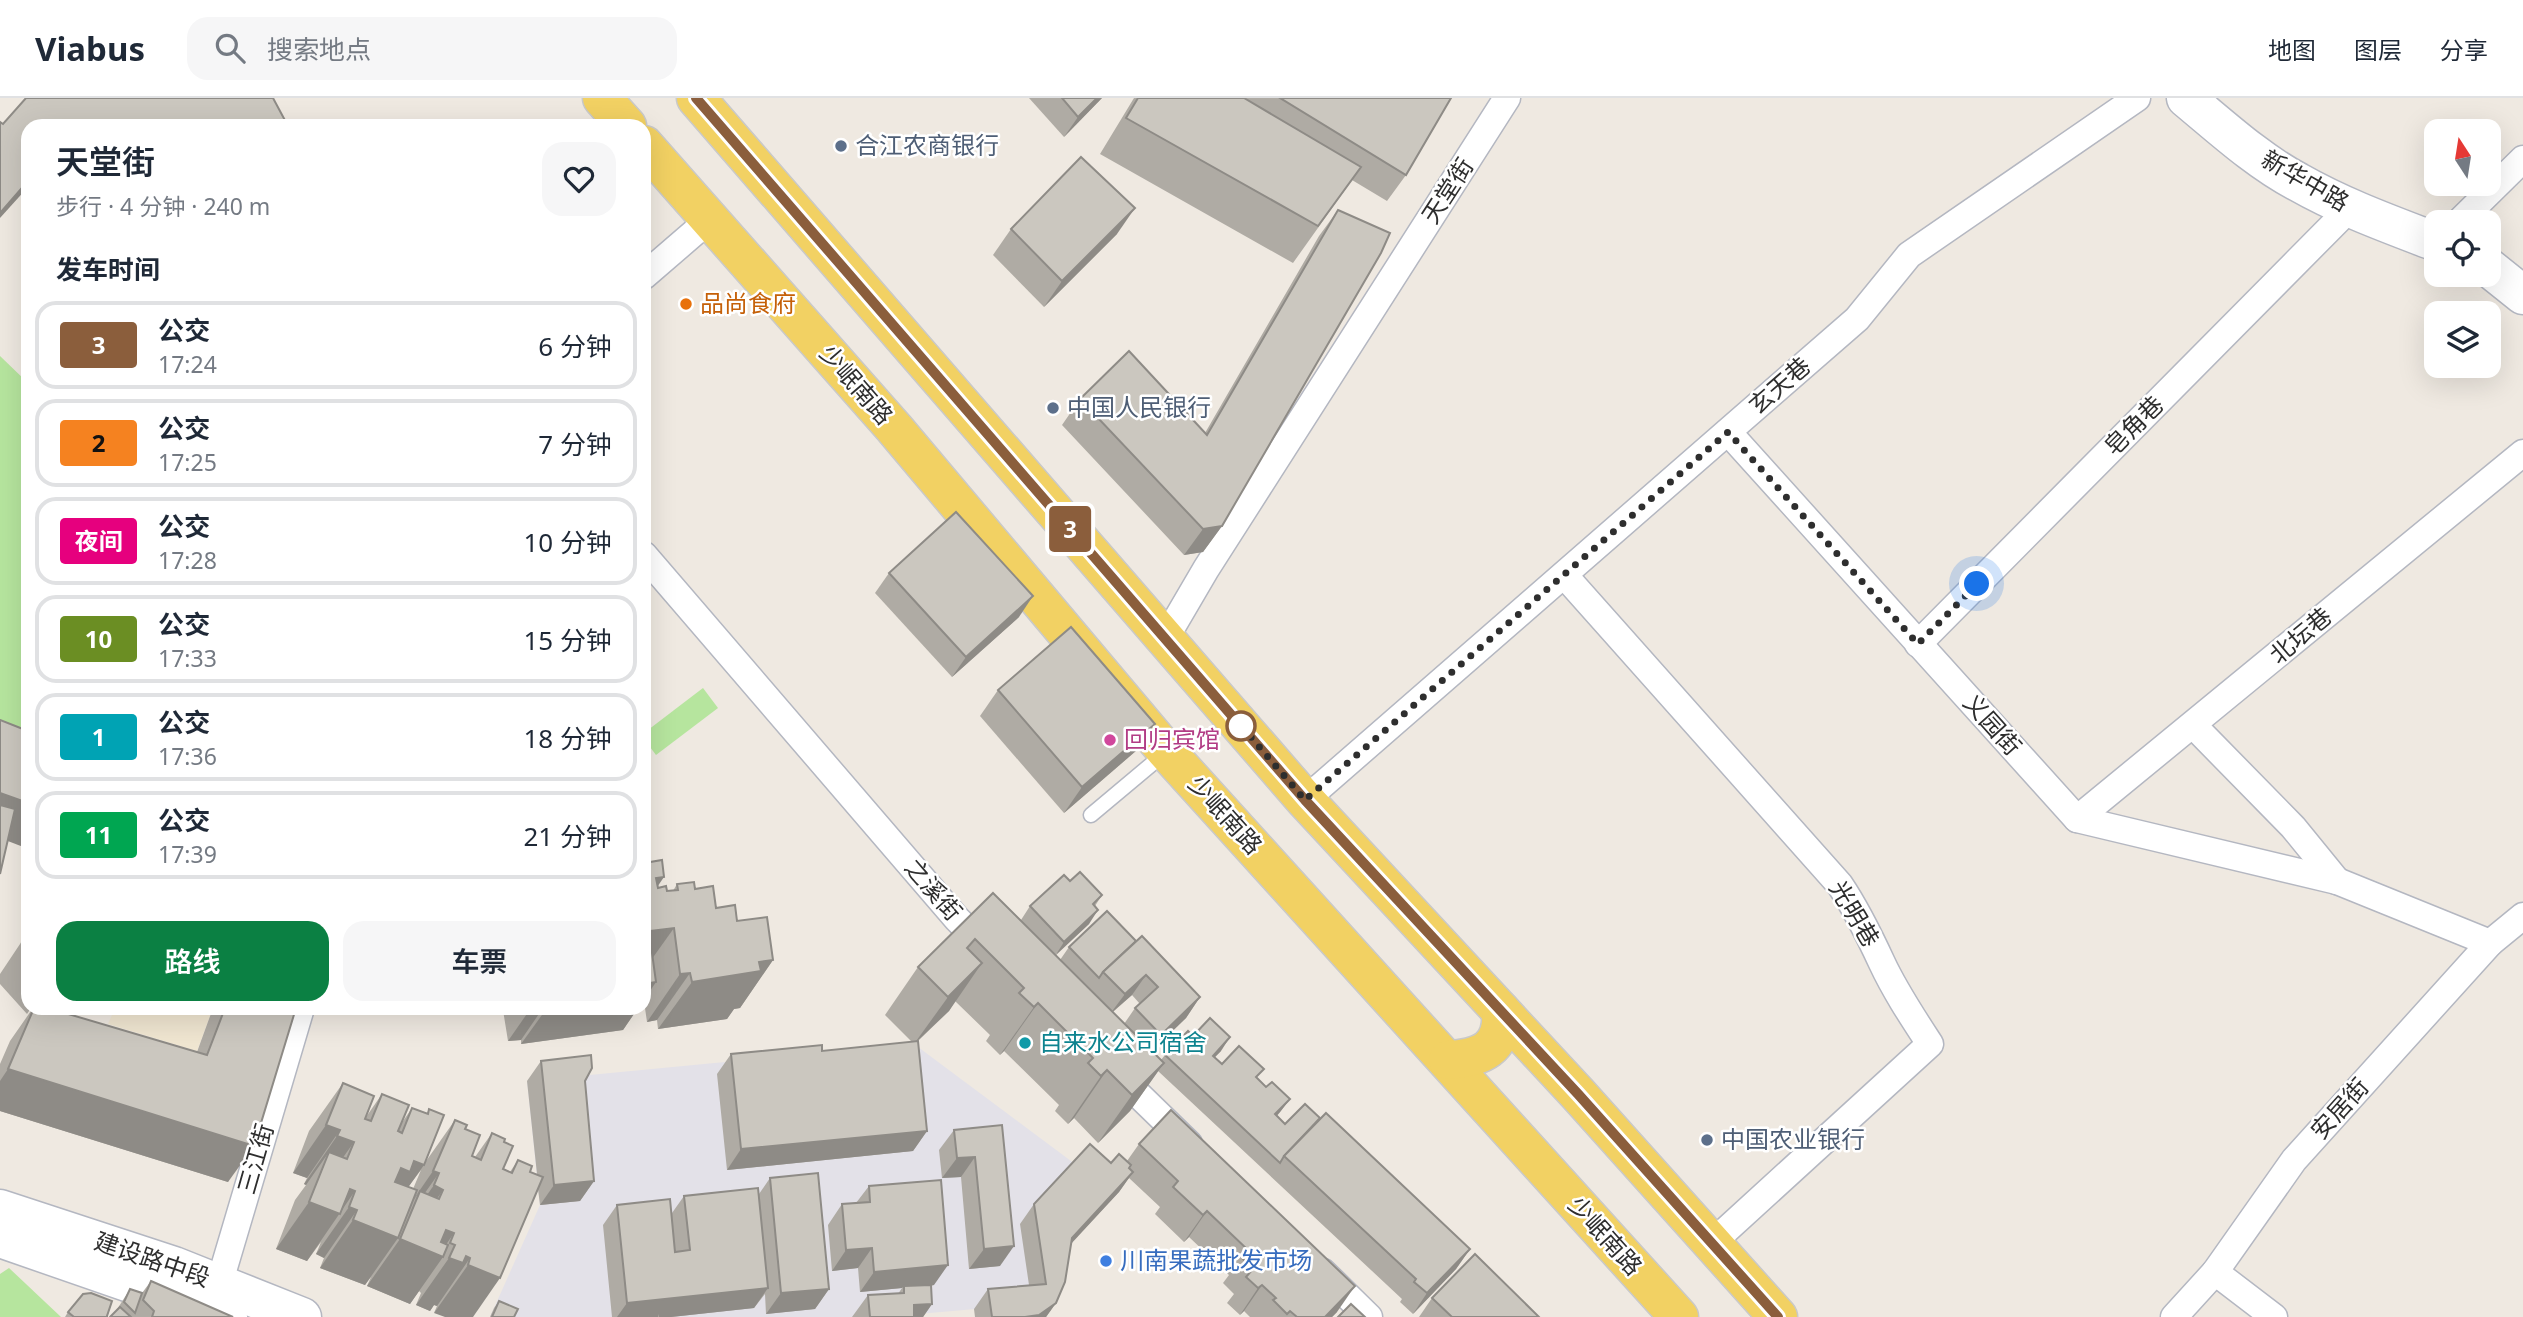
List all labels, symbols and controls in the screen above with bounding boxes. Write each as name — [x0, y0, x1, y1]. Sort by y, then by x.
search box — [187, 17, 677, 80]
text: Viabus — [35, 26, 145, 71]
icon: search — [211, 29, 249, 67]
text: 搜索地点 — [267, 31, 371, 67]
text: 地图 — [2268, 33, 2316, 66]
text: 图层 — [2354, 33, 2402, 66]
text: 分享 — [2440, 33, 2488, 66]
north arrow — [2424, 119, 2501, 196]
map controls — [2424, 119, 2501, 378]
place label: 合江农商银行 — [855, 128, 999, 161]
marker: 合江农商银行 — [833, 138, 849, 154]
text: 天堂街 — [56, 139, 155, 184]
street label: 新华中路 — [2256, 141, 2356, 218]
button: heart — [542, 142, 616, 216]
street label: 天堂街 — [1413, 151, 1480, 229]
text: 步行 · 4 分钟 · 240 m — [56, 190, 270, 222]
button: locate — [2424, 210, 2501, 287]
text: 发车时间 — [56, 251, 160, 287]
place label: 品尚食府 — [700, 286, 796, 319]
marker: 品尚食府 — [678, 296, 694, 312]
button: layers — [2424, 301, 2501, 378]
text: 公交 — [158, 312, 210, 348]
text: 3 — [92, 328, 105, 361]
text: 6 分钟 — [538, 328, 612, 364]
street label: 少岷南路 — [813, 337, 901, 431]
text: 17:24 — [158, 348, 217, 380]
street label: 玄天巷 — [1741, 349, 1817, 421]
street label: 皂角巷 — [2096, 388, 2170, 462]
place label: 中国人民银行 — [1067, 390, 1211, 423]
marker: 中国人民银行 — [1045, 400, 1061, 416]
text: 公交 — [158, 410, 210, 446]
text: 2 — [92, 426, 105, 459]
text: 7 分钟 — [538, 426, 612, 462]
text: 17:25 — [158, 446, 217, 478]
line badge: 3 — [1047, 506, 1093, 552]
text: 公交 — [158, 508, 210, 544]
text: 3 — [1063, 512, 1077, 545]
text: 夜间 — [75, 524, 123, 557]
text: 10 分钟 — [523, 524, 612, 560]
text: 17:28 — [158, 544, 217, 576]
your location — [1959, 566, 1994, 601]
street label: 北坛巷 — [2262, 599, 2338, 671]
text: 公交 — [158, 606, 210, 642]
text: 10 — [85, 622, 112, 655]
text: 15 分钟 — [523, 622, 612, 658]
text: 17:33 — [158, 642, 217, 674]
street label: 义园街 — [1957, 686, 2029, 762]
text: 公交 — [158, 704, 210, 740]
unlabelled marker — [1226, 711, 1256, 741]
text: 1 — [92, 720, 105, 753]
text: 18 分钟 — [523, 720, 612, 756]
place label: 回归宾馆 — [1124, 722, 1220, 755]
marker: 回归宾馆 — [1102, 732, 1118, 748]
text: 17:36 — [158, 740, 217, 772]
street label: 少岷南路 — [1182, 767, 1270, 861]
text: 公交 — [158, 802, 210, 838]
text: 11 — [85, 818, 112, 851]
text: 21 分钟 — [523, 818, 612, 854]
text: 17:39 — [158, 838, 217, 870]
street label: 之溪街 — [898, 851, 970, 927]
street label: 光明巷 — [1823, 874, 1888, 953]
button: 路线 — [56, 921, 329, 1001]
button: 车票 — [343, 921, 616, 1001]
place label: 自来水公司宿舍 — [1039, 1025, 1207, 1058]
marker: 自来水公司宿舍 — [1017, 1035, 1033, 1051]
street label: 安居街 — [2303, 1070, 2375, 1146]
street label: 三江街 — [229, 1119, 280, 1198]
place label: 中国农业银行 — [1721, 1122, 1865, 1155]
marker: 中国农业银行 — [1699, 1132, 1715, 1148]
street label: 少岷南路 — [1562, 1188, 1650, 1282]
street label: 建设路中段 — [90, 1223, 215, 1294]
place label: 川南果蔬批发市场 — [1120, 1243, 1312, 1276]
marker: 川南果蔬批发市场 — [1098, 1253, 1114, 1269]

